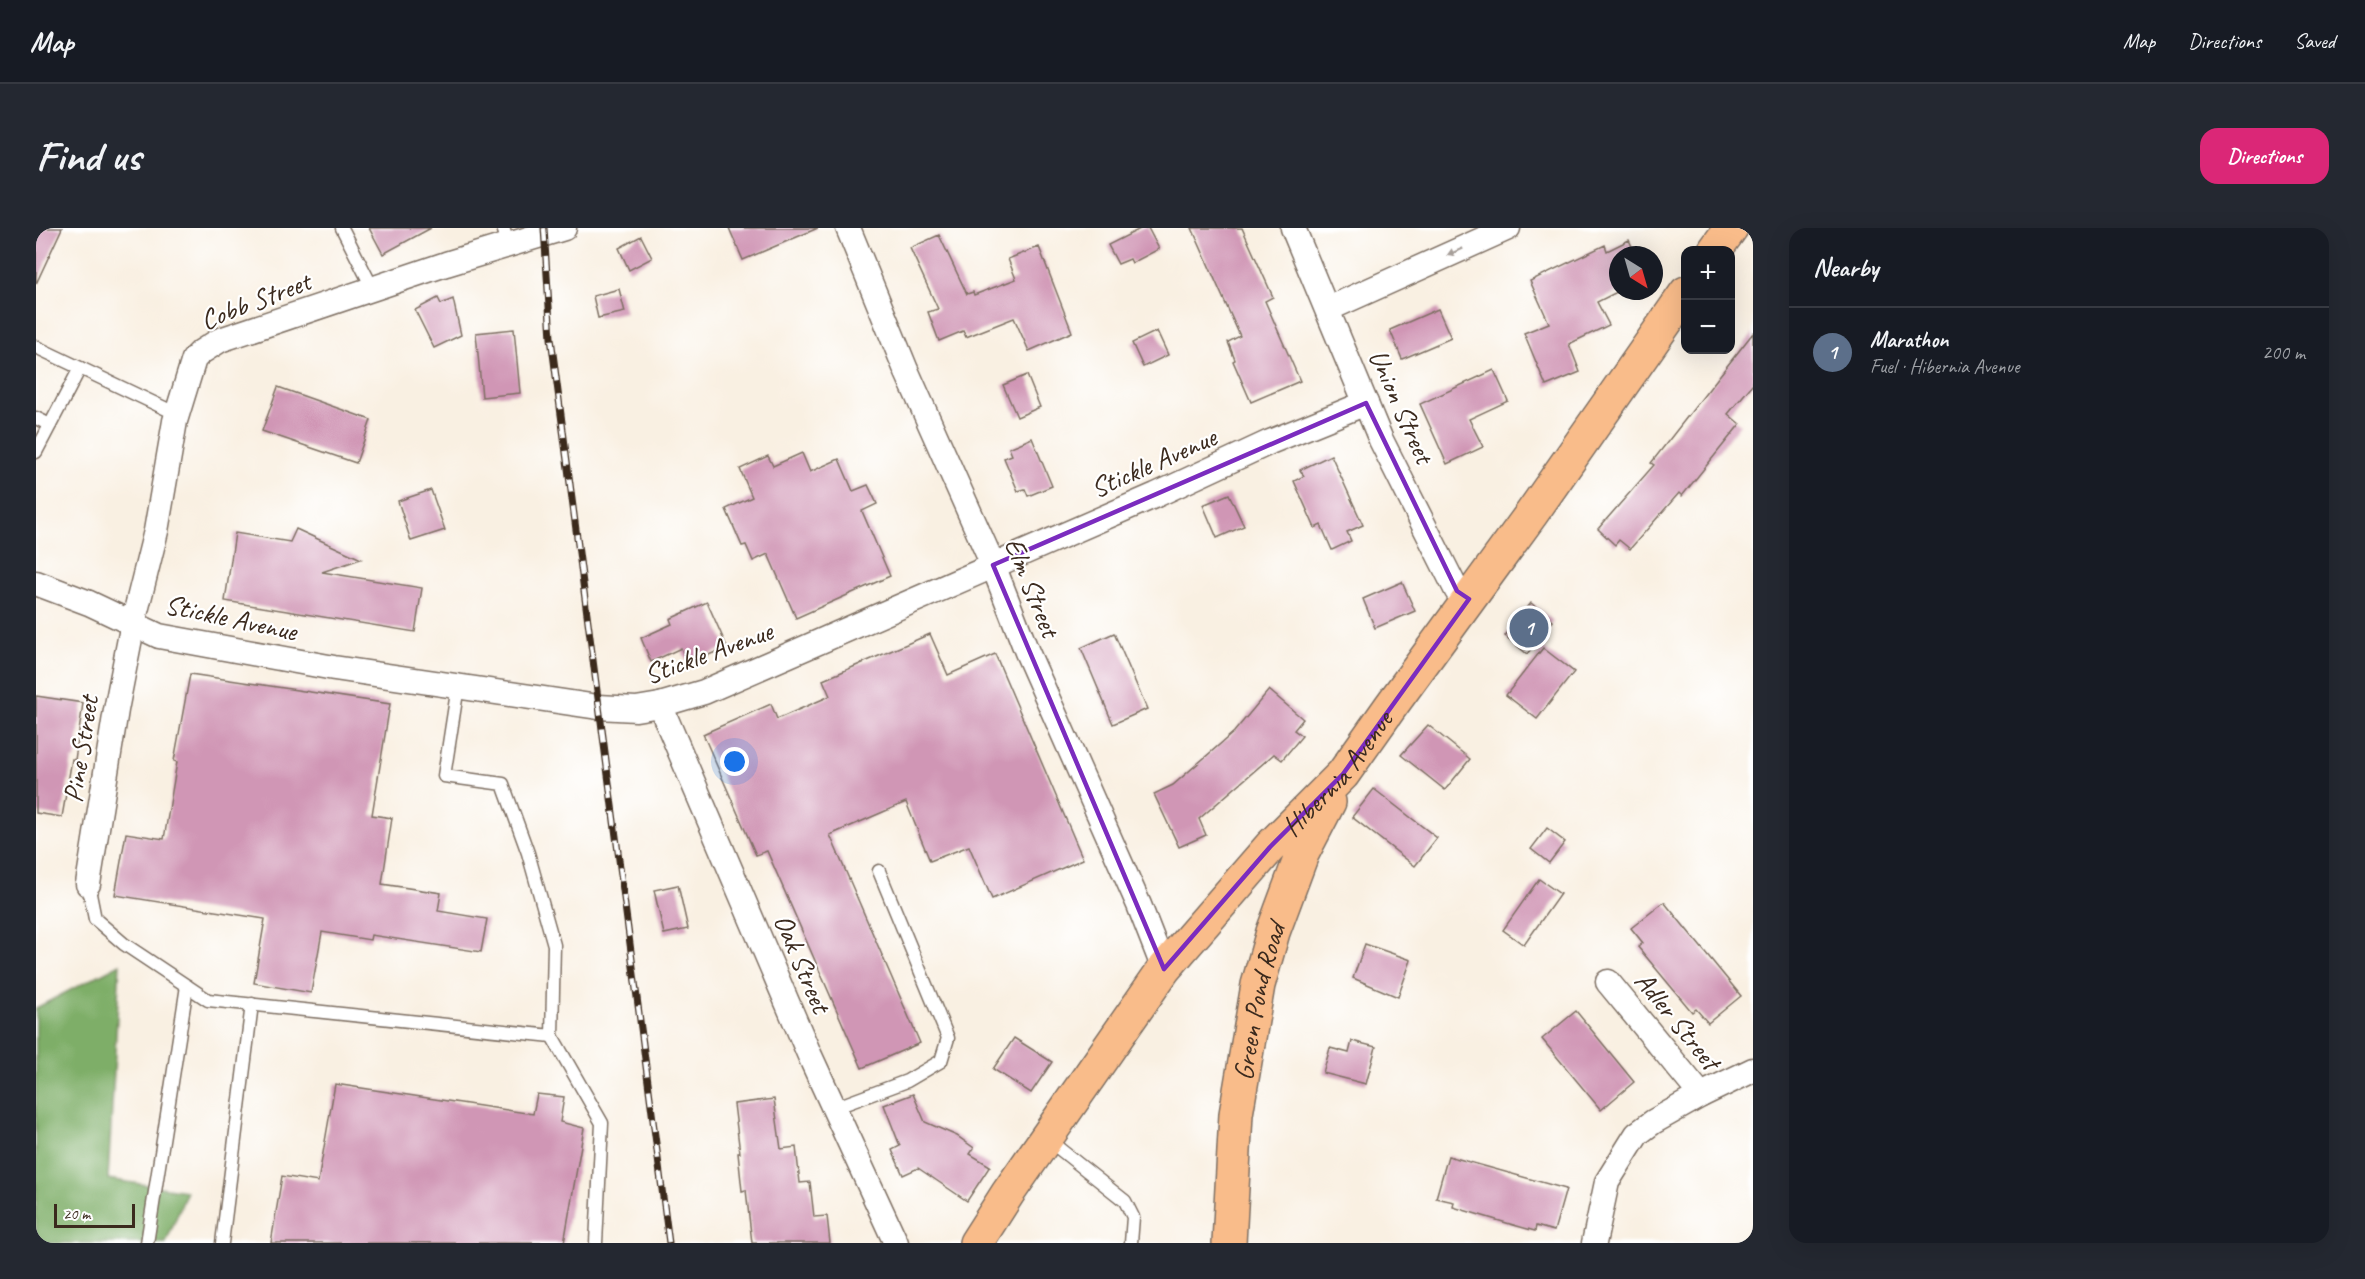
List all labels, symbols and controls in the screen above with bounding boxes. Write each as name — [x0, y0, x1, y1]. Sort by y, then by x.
text: Map — [30, 24, 73, 59]
text: Map — [2123, 28, 2155, 54]
text: Directions — [2188, 28, 2261, 54]
text: Saved — [2294, 28, 2335, 54]
button: Directions — [2200, 128, 2329, 184]
text: Find us — [36, 130, 141, 183]
north arrow — [1609, 246, 1663, 300]
map controls — [1681, 246, 1735, 354]
button: + — [1681, 246, 1735, 300]
one-way arrow — [1445, 247, 1463, 257]
text: Nearby — [1813, 251, 1878, 284]
street label: Cobb Street — [195, 263, 318, 337]
button: − — [1681, 300, 1735, 354]
text: Marathon — [1870, 326, 1948, 354]
text: 1 — [1828, 340, 1837, 365]
text: 200 m — [2262, 340, 2305, 365]
street label: Union Street — [1361, 344, 1443, 471]
text: Fuel · Hibernia Avenue — [1870, 354, 2019, 379]
street label: Stickle Avenue — [1085, 418, 1223, 506]
street label: Elm Street — [997, 532, 1069, 644]
street label: Stickle Avenue — [162, 586, 302, 649]
pin: 1 — [1510, 606, 1548, 650]
street label: Stickle Avenue — [639, 612, 779, 692]
street label: Pine Street — [55, 691, 107, 805]
street label: Hibernia Avenue — [1274, 702, 1401, 843]
your location — [720, 747, 749, 776]
street label: Oak Street — [766, 909, 840, 1020]
street label: Green Pond Road — [1225, 914, 1294, 1083]
street label: Adler Street — [1627, 964, 1730, 1080]
scale bar — [54, 1201, 135, 1228]
text: 20 m — [63, 1204, 90, 1224]

